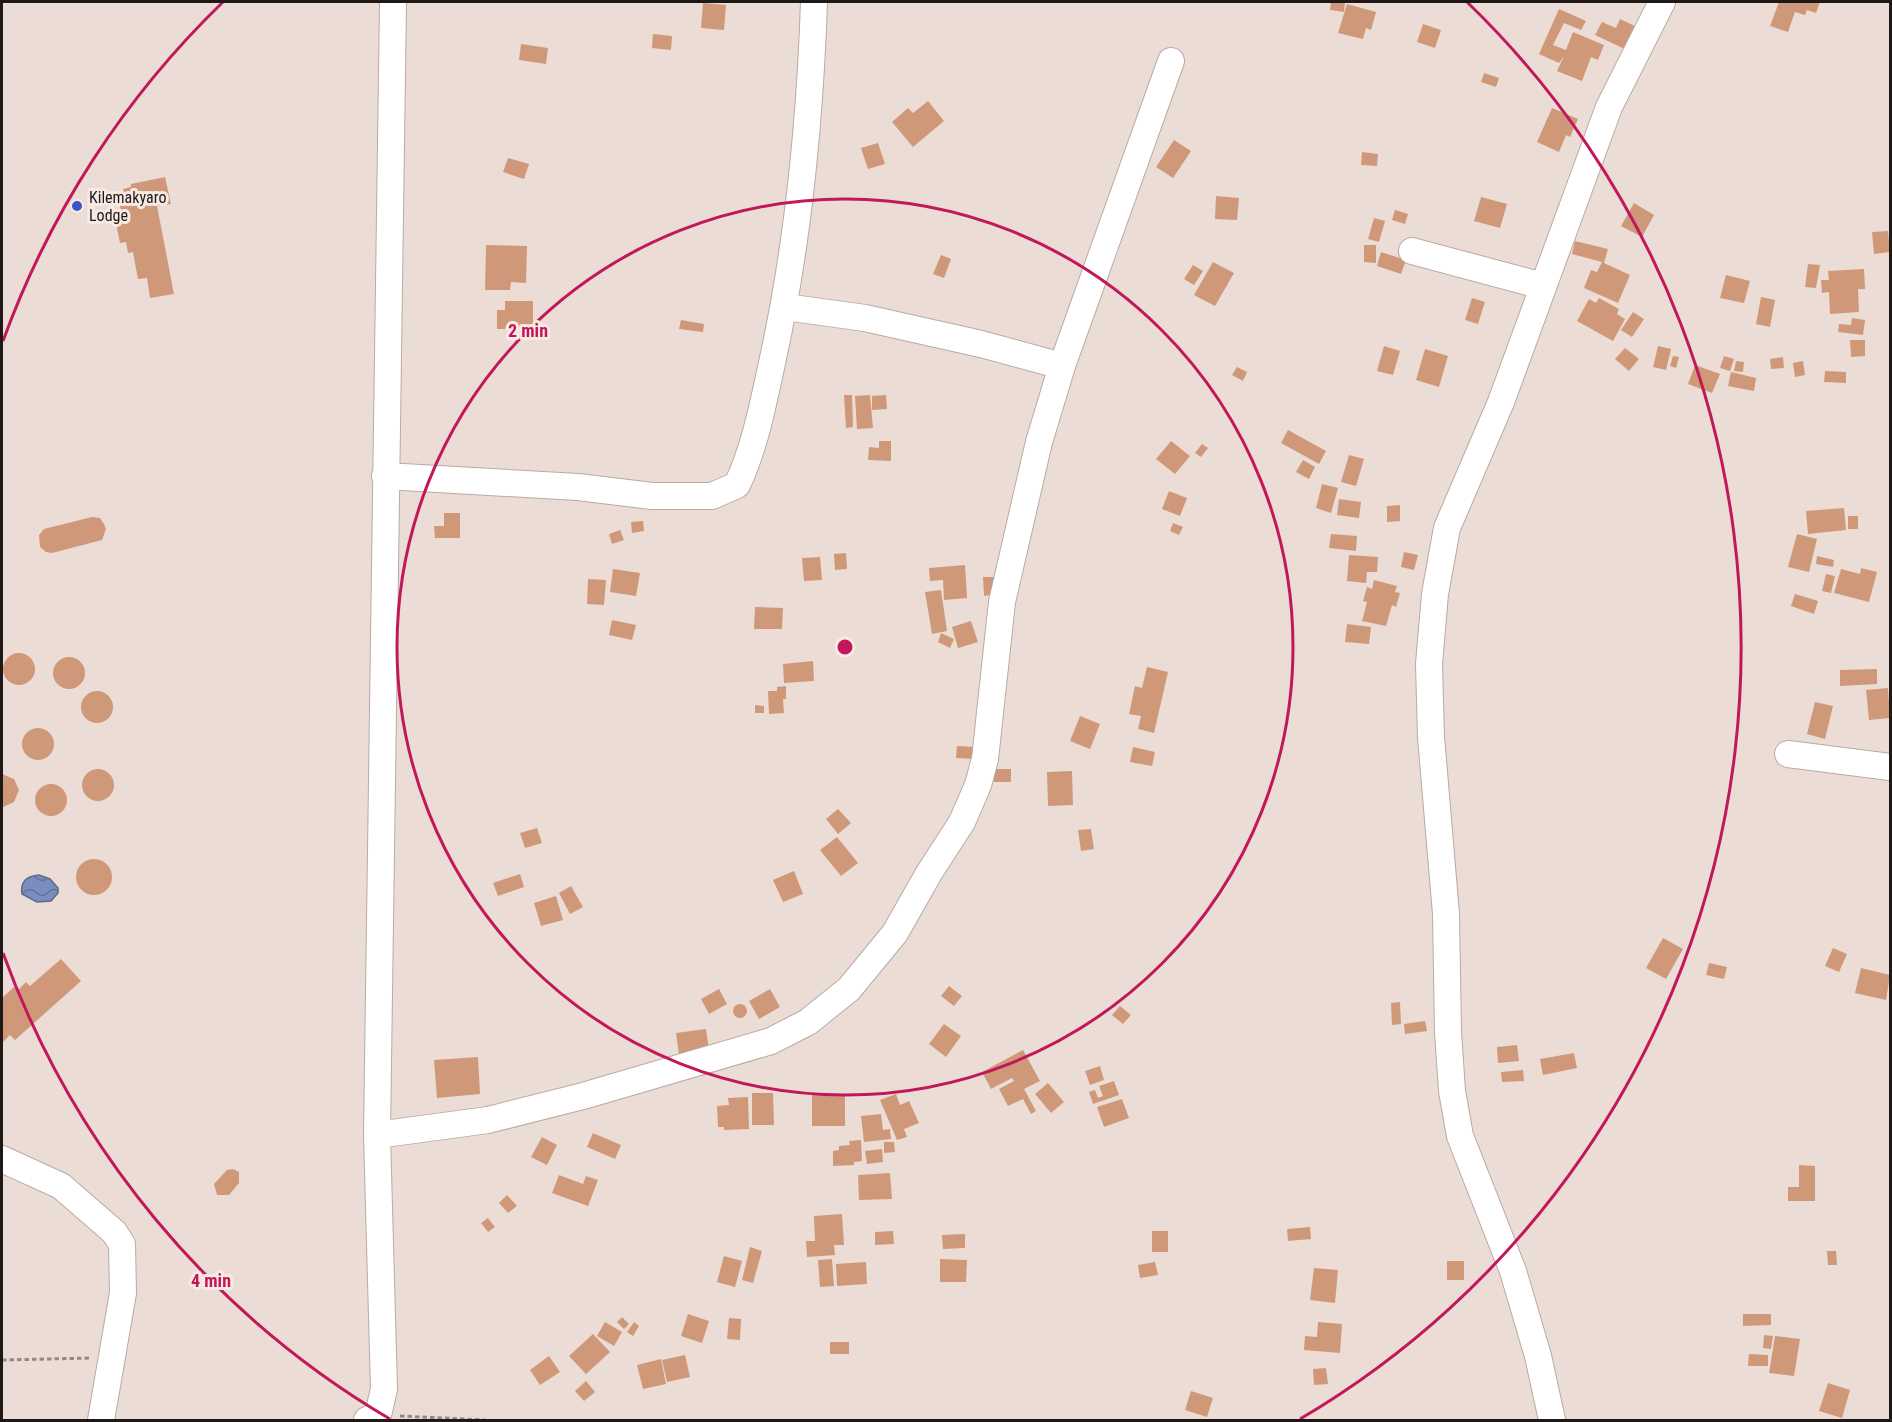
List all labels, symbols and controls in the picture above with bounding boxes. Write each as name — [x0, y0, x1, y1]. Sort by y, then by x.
place label: Kilemakyaro Lodge — [89, 188, 166, 225]
marker: Kilemakyaro Lodge — [70, 199, 84, 213]
text: 2 min — [508, 320, 548, 341]
centre of rings — [835, 637, 855, 657]
text: 4 min — [191, 1270, 231, 1291]

